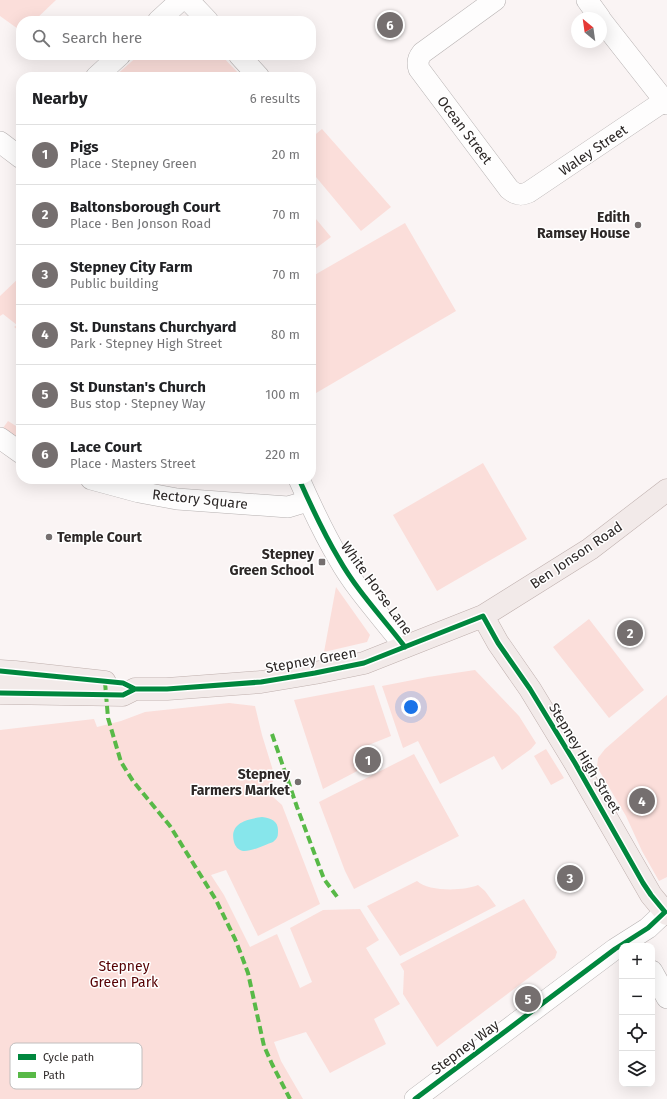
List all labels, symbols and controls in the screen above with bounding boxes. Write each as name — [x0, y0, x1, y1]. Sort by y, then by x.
pin: 6 — [377, 10, 403, 40]
north arrow — [571, 12, 607, 48]
search box — [16, 16, 316, 60]
icon: search — [30, 27, 52, 49]
text: Search here — [62, 29, 142, 47]
text: Nearby — [32, 88, 87, 109]
text: 6 results — [250, 91, 300, 106]
street label: Ocean Street — [433, 93, 496, 169]
street label: Waley Street — [556, 121, 631, 179]
text: Pigs — [70, 138, 99, 156]
text: 1 — [42, 147, 48, 162]
text: 20 m — [272, 147, 300, 162]
text: Place · Stepney Green — [70, 156, 197, 171]
text: Baltonsborough Court — [70, 198, 221, 216]
text: 2 — [42, 207, 48, 222]
text: 70 m — [273, 207, 300, 222]
place label: Edith Ramsey House — [537, 209, 630, 242]
text: Place · Ben Jonson Road — [70, 216, 211, 231]
marker: Edith Ramsey House — [633, 220, 643, 230]
text: Stepney City Farm — [70, 258, 193, 276]
text: 3 — [42, 267, 48, 282]
text: 70 m — [273, 267, 300, 282]
text: Public building — [70, 276, 158, 291]
text: St. Dunstans Churchyard — [70, 318, 236, 336]
text: 4 — [41, 327, 49, 342]
text: 80 m — [271, 327, 300, 342]
text: Park · Stepney High Street — [70, 336, 222, 351]
text: St Dunstan's Church — [70, 378, 206, 396]
text: 5 — [42, 387, 48, 402]
text: 100 m — [265, 387, 300, 402]
text: Bus stop · Stepney Way — [70, 396, 205, 411]
text: Lace Court — [70, 438, 142, 456]
text: 6 — [41, 447, 49, 462]
text: 220 m — [265, 447, 300, 462]
text: Place · Masters Street — [70, 456, 196, 471]
street label: Rectory Square — [151, 486, 249, 513]
street label: Ben Jonson Road — [527, 518, 626, 593]
place label: Temple Court — [57, 529, 142, 546]
marker: Temple Court — [44, 532, 54, 542]
street label: White Horse Lane — [337, 538, 416, 638]
place label: Stepney Green School — [230, 546, 315, 579]
marker: Stepney Green School — [317, 557, 327, 567]
pin: 2 — [617, 618, 643, 648]
street label: Stepney Green — [264, 644, 358, 677]
your location — [401, 697, 421, 717]
street label: Stepney High Street — [545, 700, 625, 817]
pin: 1 — [355, 745, 381, 775]
place label: Stepney Farmers Market — [191, 766, 291, 799]
marker: Stepney Farmers Market — [293, 777, 303, 787]
pin: 4 — [629, 786, 655, 816]
pin: 3 — [557, 863, 583, 893]
map controls — [619, 943, 655, 1087]
button: + — [619, 943, 655, 979]
park label: Stepney Green Park — [90, 958, 159, 991]
button: − — [619, 979, 655, 1015]
pin: 5 — [515, 984, 541, 1014]
button: locate — [619, 1015, 655, 1051]
street label: Stepney Way — [428, 1016, 503, 1078]
legend — [10, 1043, 142, 1089]
text: Cycle path — [43, 1051, 94, 1064]
button: layers — [619, 1051, 655, 1087]
text: Path — [43, 1069, 65, 1082]

